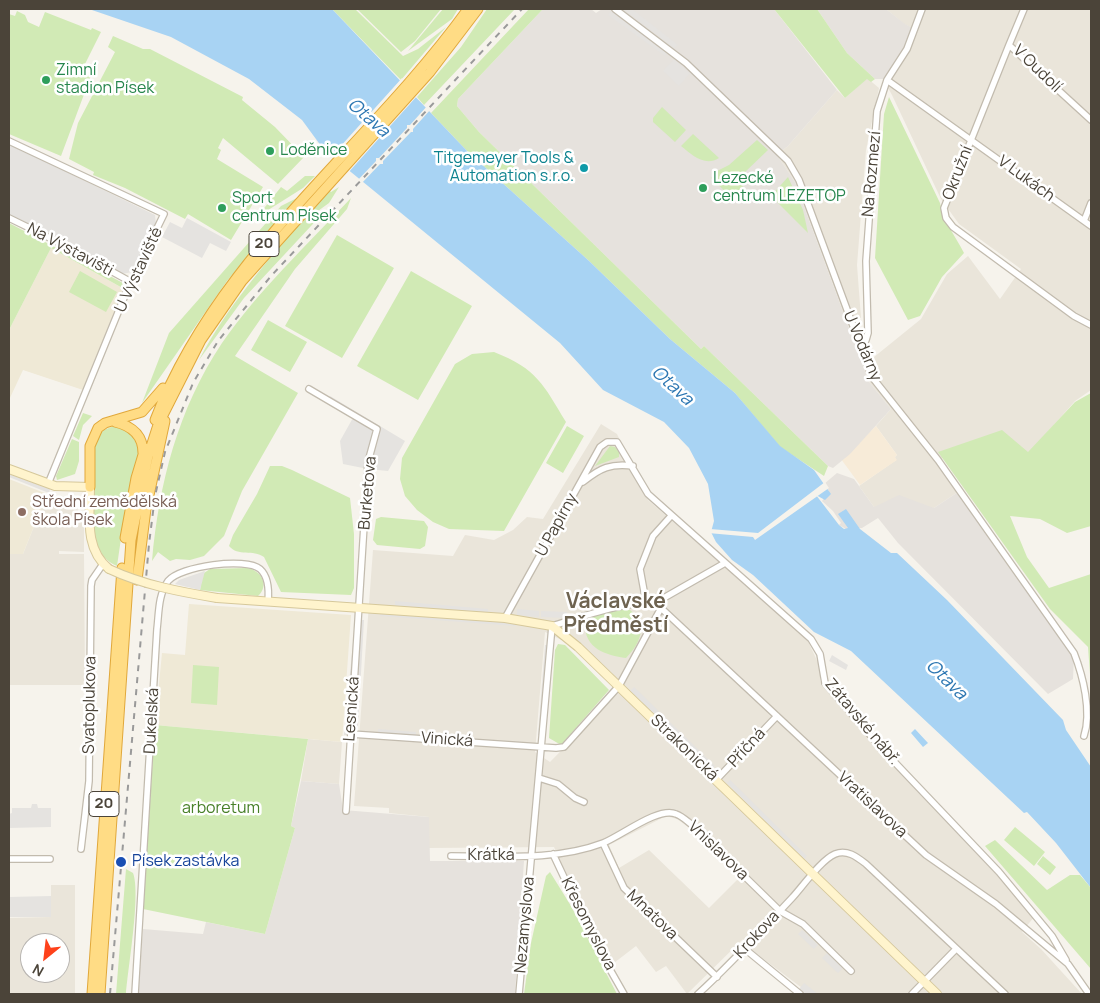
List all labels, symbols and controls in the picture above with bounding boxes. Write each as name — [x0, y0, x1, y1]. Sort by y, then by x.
street label: V Oudolí — [1009, 41, 1065, 97]
place label: Zimní stadion Písek — [56, 61, 154, 99]
marker: Zimní stadion Písek — [40, 74, 52, 86]
water label: Otava — [343, 94, 393, 142]
street label: Na Rozmezí — [859, 130, 885, 218]
place label: Loděnice — [280, 141, 347, 161]
street label: Okružní — [939, 143, 977, 203]
marker: Loděnice — [264, 145, 276, 157]
place label: Titgemeyer Tools & Automation s.r.o. — [434, 149, 574, 187]
street label: V Lukách — [994, 152, 1058, 206]
marker: Titgemeyer Tools & Automation s.r.o. — [578, 162, 590, 174]
place label: Lezecké centrum LEZETOP — [713, 169, 846, 207]
marker: Lezecké centrum LEZETOP — [697, 182, 709, 194]
place label: Sport centrum Písek — [232, 189, 337, 227]
marker: Sport centrum Písek — [216, 202, 228, 214]
street label: Na Výstavišti — [24, 219, 116, 281]
street label: U Výstaviště — [111, 224, 167, 316]
road number: 20 — [249, 232, 279, 256]
street label: U Vodárny — [839, 308, 885, 384]
water label: Otava — [647, 362, 697, 410]
street label: Burketova — [355, 455, 381, 531]
street label: U Papírny — [532, 490, 582, 560]
place label: Střední zemědělská škola Písek — [32, 493, 177, 531]
marker: Střední zemědělská škola Písek — [16, 506, 28, 518]
district label: Václavské Předměstí — [563, 589, 669, 639]
water label: Otava — [921, 655, 971, 705]
street label: Svatoplukova — [80, 656, 100, 754]
street label: Zátavské nábř. — [820, 675, 904, 769]
street label: Lesnická — [340, 676, 364, 742]
street label: Dukelská — [141, 687, 163, 755]
street label: Strakonická — [646, 711, 722, 785]
street label: Příčná — [724, 724, 770, 772]
street label: Vinická — [420, 729, 474, 751]
street label: Vratislavova — [833, 768, 911, 842]
road number: 20 — [89, 792, 119, 816]
park label: arboretum — [182, 799, 260, 819]
street label: Vnislavova — [684, 817, 752, 885]
street label: Krátká — [467, 846, 515, 866]
place label: Písek zastávka — [132, 852, 239, 872]
marker: Písek zastávka — [114, 855, 128, 869]
street label: Křesomyslova — [556, 874, 620, 974]
street label: Nezamyslova — [511, 876, 539, 974]
street label: Mnatova — [622, 886, 682, 944]
street label: Krokova — [730, 907, 784, 963]
north arrow — [20, 933, 70, 983]
text: N — [29, 960, 47, 981]

